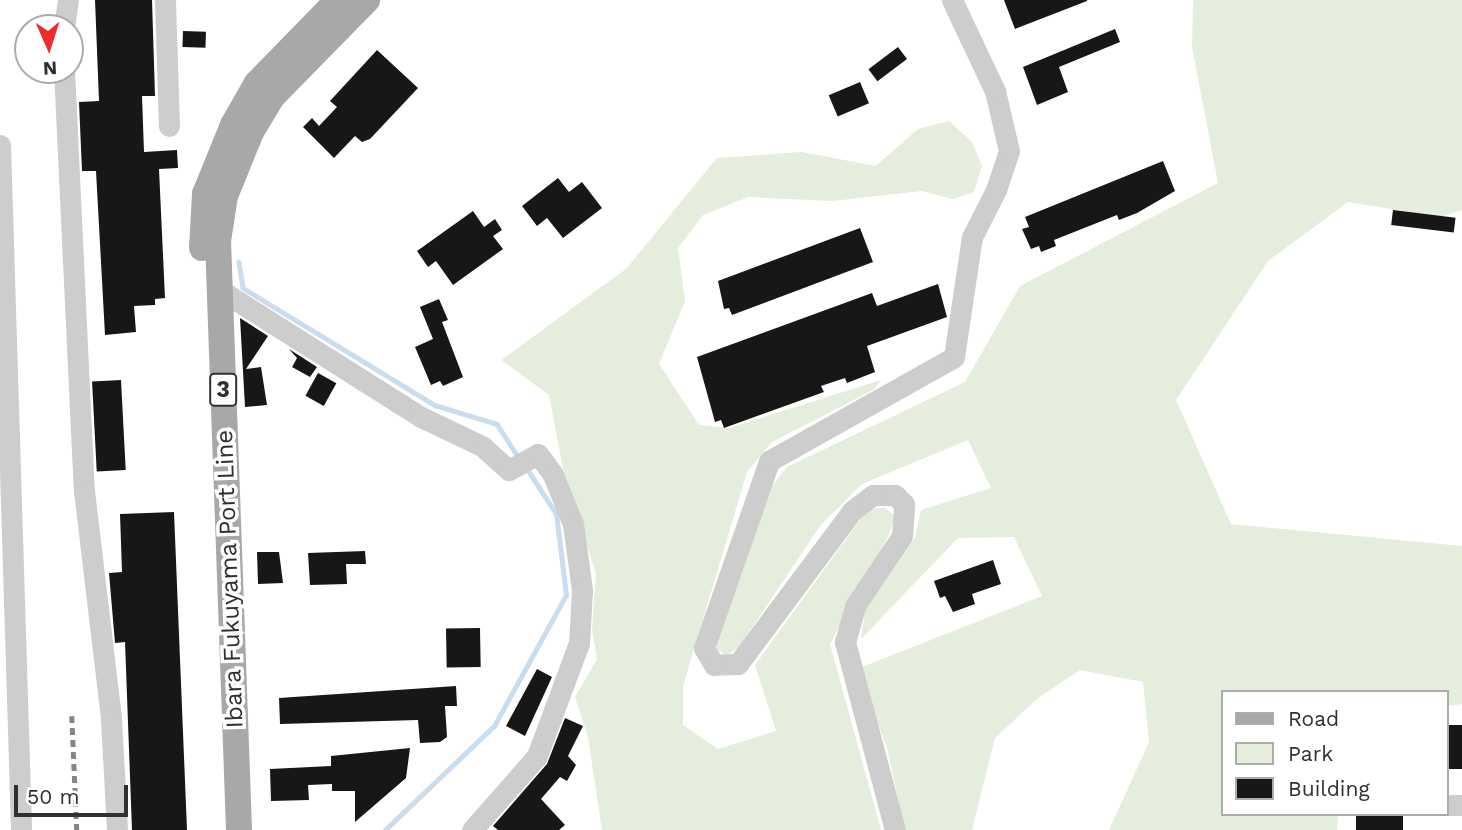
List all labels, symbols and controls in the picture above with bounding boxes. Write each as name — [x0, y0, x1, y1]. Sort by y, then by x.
north arrow — [14, 14, 84, 84]
text: N — [42, 57, 58, 80]
road number: 3 — [209, 370, 237, 410]
street label: Ibara Fukuyama Port Line — [210, 429, 250, 729]
legend — [1220, 690, 1448, 816]
text: Road — [1288, 706, 1339, 731]
text: Park — [1288, 741, 1333, 766]
scale bar — [18, 770, 131, 814]
text: Building — [1288, 776, 1370, 801]
text: 50 m — [27, 784, 79, 809]

